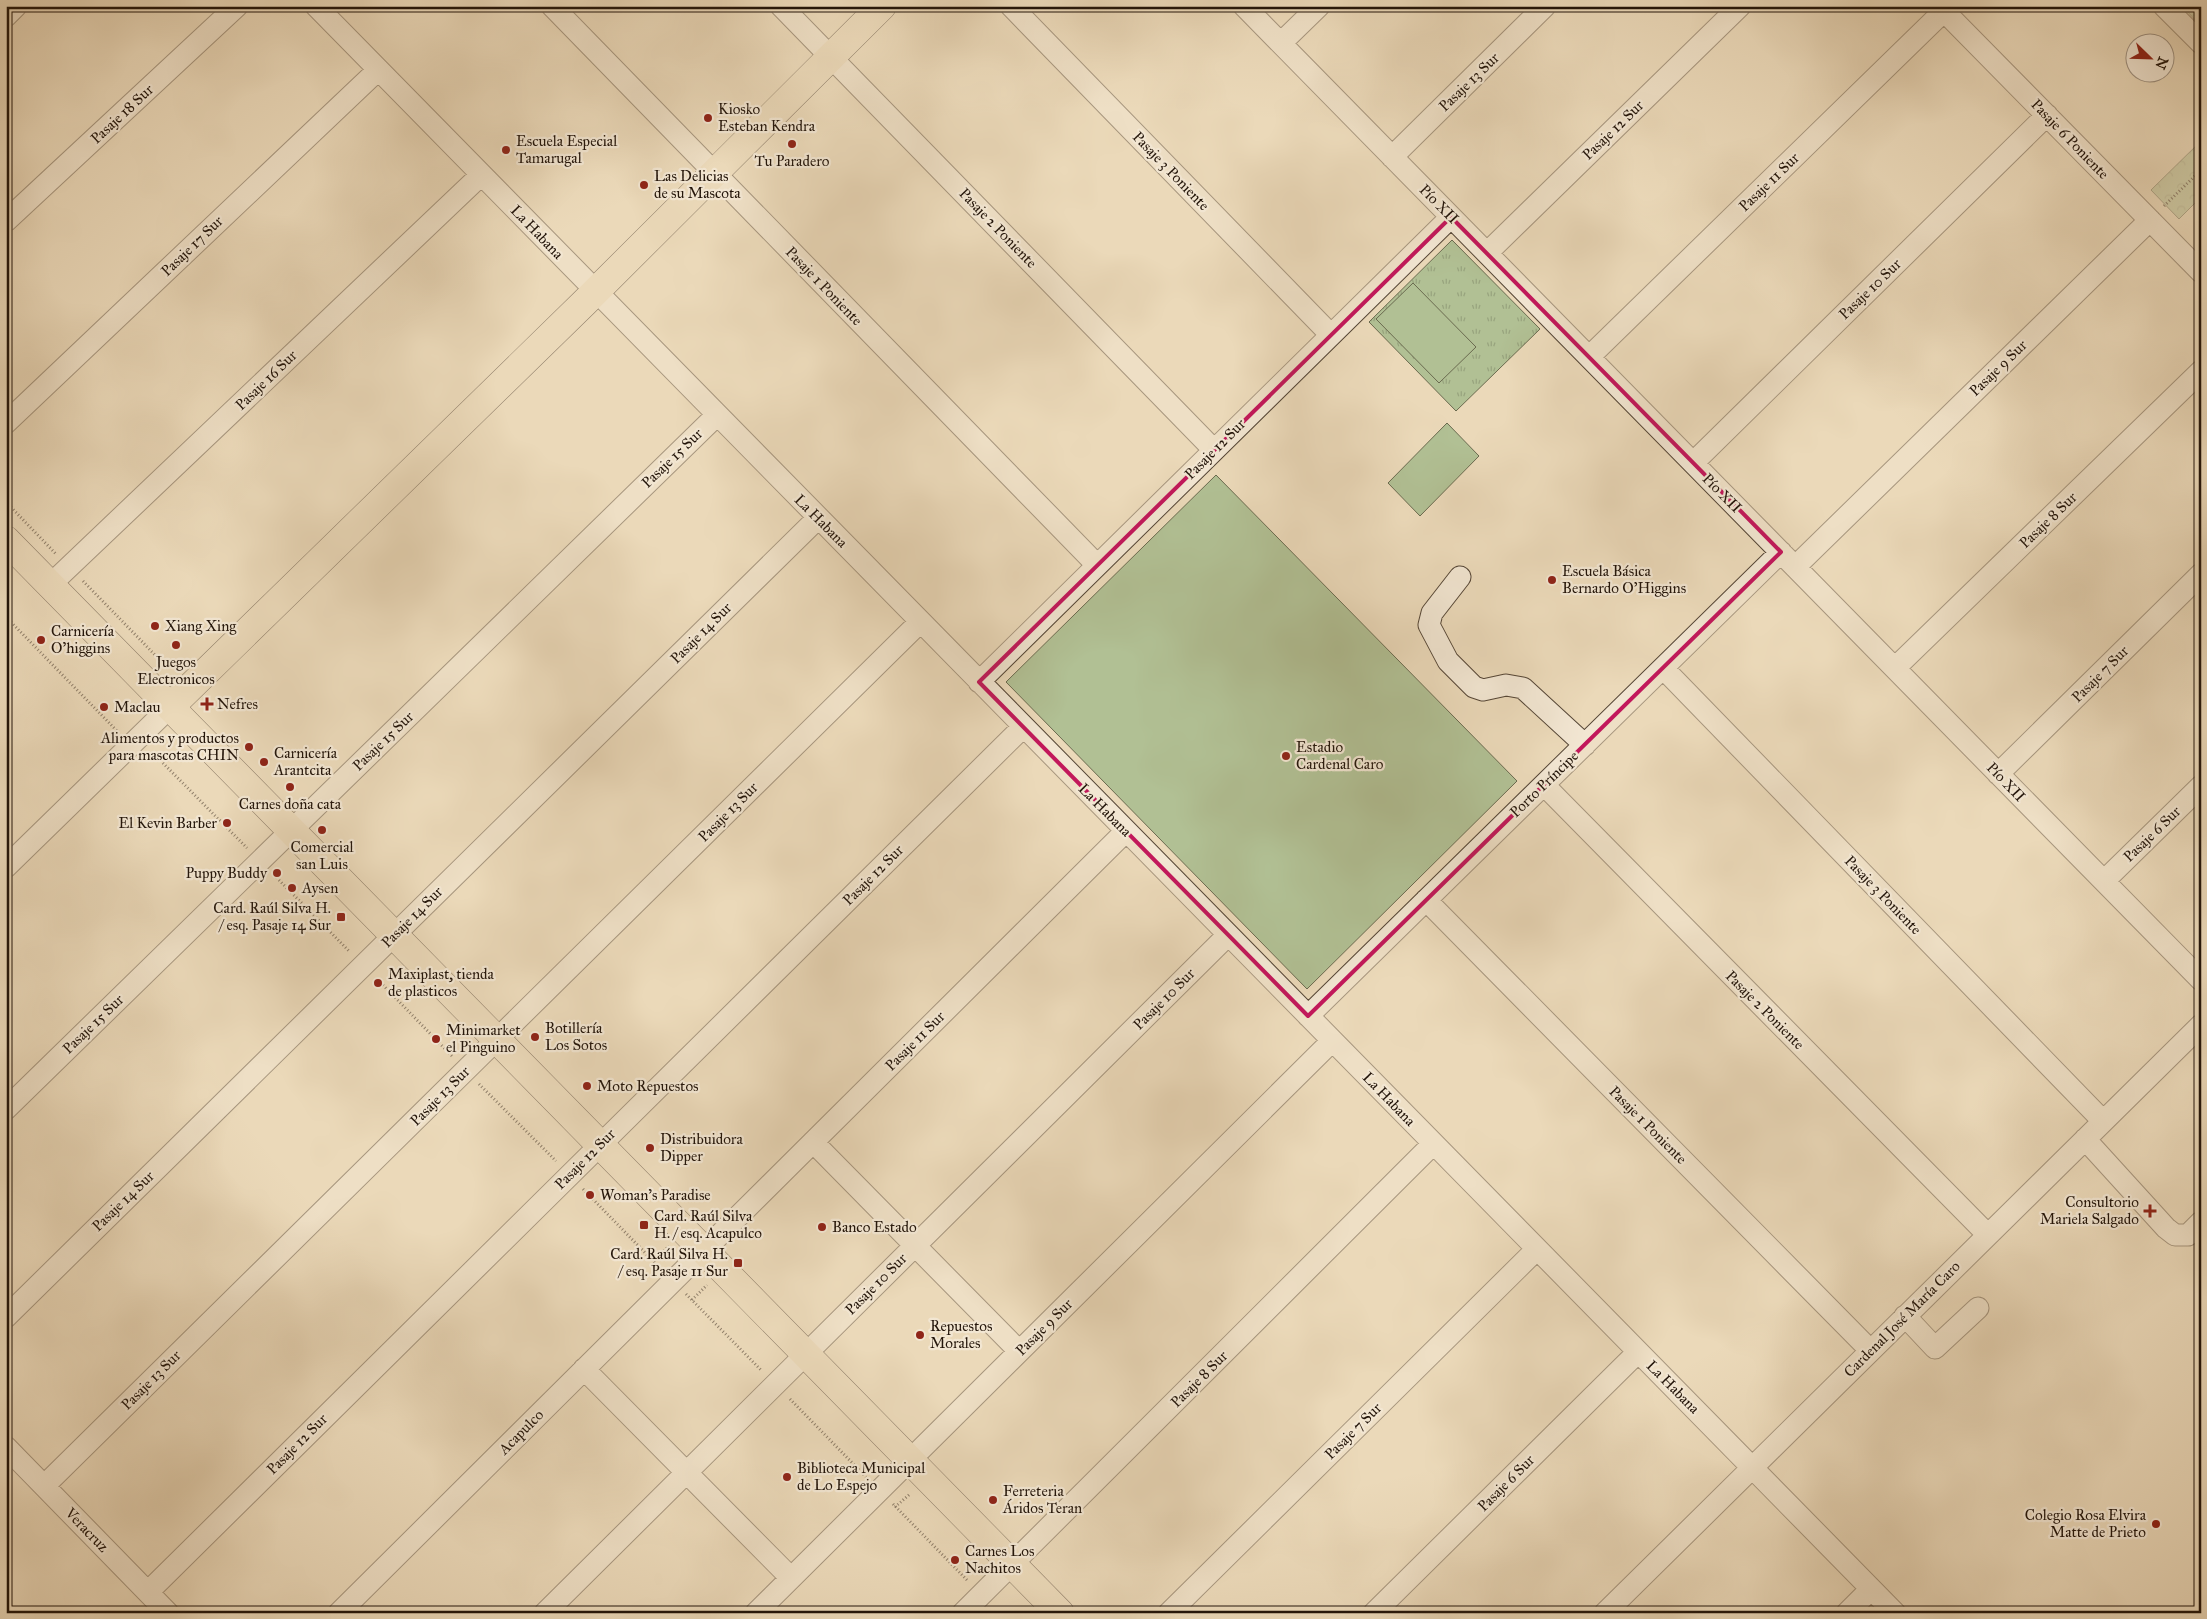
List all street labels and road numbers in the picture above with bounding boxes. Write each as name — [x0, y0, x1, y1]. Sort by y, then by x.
street label: Pasaje 13 Sur — [1435, 49, 1503, 115]
street label: Pasaje 18 Sur — [87, 80, 157, 148]
street label: Pasaje 6 Poniente — [2027, 95, 2113, 183]
street label: Pasaje 12 Sur — [1579, 96, 1648, 164]
street label: Pasaje 3 Poniente — [1129, 128, 1213, 214]
street label: Pasaje 11 Sur — [1735, 149, 1803, 215]
street label: Pío XII — [1416, 181, 1462, 227]
street label: Pasaje 2 Poniente — [955, 184, 1041, 272]
street label: La Habana — [507, 201, 568, 263]
street label: Pasaje 17 Sur — [157, 212, 227, 280]
street label: Pasaje 1 Poniente — [782, 243, 866, 329]
street label: Pasaje 10 Sur — [1835, 255, 1905, 323]
street label: Pasaje 9 Sur — [1965, 336, 2031, 400]
street label: Pasaje 16 Sur — [231, 346, 301, 414]
street label: Pasaje 12 Sur — [1181, 415, 1249, 483]
street label: Pasaje 15 Sur — [638, 424, 707, 492]
street label: Pío XII — [1699, 470, 1745, 516]
street label: Pasaje 8 Sur — [2015, 488, 2081, 552]
street label: La Habana — [791, 491, 852, 552]
street label: Pasaje 14 Sur — [667, 598, 736, 667]
street label: Pasaje 7 Sur — [2068, 642, 2132, 706]
street label: Pasaje 15 Sur — [349, 707, 418, 775]
street label: Porto Príncipe — [1506, 747, 1582, 821]
street label: Pío XII — [1983, 758, 2029, 806]
street label: Pasaje 13 Sur — [694, 778, 762, 846]
street label: La Habana — [1075, 780, 1136, 841]
street label: Pasaje 6 Sur — [2120, 802, 2185, 866]
street label: Pasaje 12 Sur — [839, 841, 907, 909]
street label: Pasaje 3 Poniente — [1841, 852, 1925, 938]
street label: Pasaje 14 Sur — [378, 882, 447, 951]
street label: Pasaje 10 Sur — [1129, 964, 1199, 1034]
street label: Pasaje 2 Poniente — [1722, 967, 1808, 1053]
street label: Pasaje 15 Sur — [59, 990, 128, 1058]
street label: Pasaje 11 Sur — [881, 1007, 949, 1075]
street label: Pasaje 13 Sur — [406, 1062, 474, 1130]
street label: La Habana — [1359, 1068, 1420, 1130]
street label: Pasaje 1 Poniente — [1605, 1082, 1691, 1168]
street label: Pasaje 12 Sur — [551, 1125, 619, 1193]
street label: Pasaje 14 Sur — [88, 1167, 158, 1235]
street label: Pasaje 10 Sur — [841, 1249, 911, 1319]
street label: Cardenal José María Caro — [1840, 1257, 1965, 1382]
street label: Pasaje 9 Sur — [1012, 1295, 1076, 1359]
street label: Pasaje 13 Sur — [117, 1346, 185, 1414]
street label: Pasaje 8 Sur — [1167, 1347, 1231, 1411]
street label: La Habana — [1643, 1357, 1704, 1418]
street label: Pasaje 7 Sur — [1321, 1399, 1385, 1463]
street label: Acapulco — [494, 1406, 547, 1459]
street label: Pasaje 12 Sur — [263, 1410, 331, 1478]
street label: Pasaje 6 Sur — [1474, 1451, 1538, 1515]
street label: Veracruz — [61, 1503, 112, 1556]

